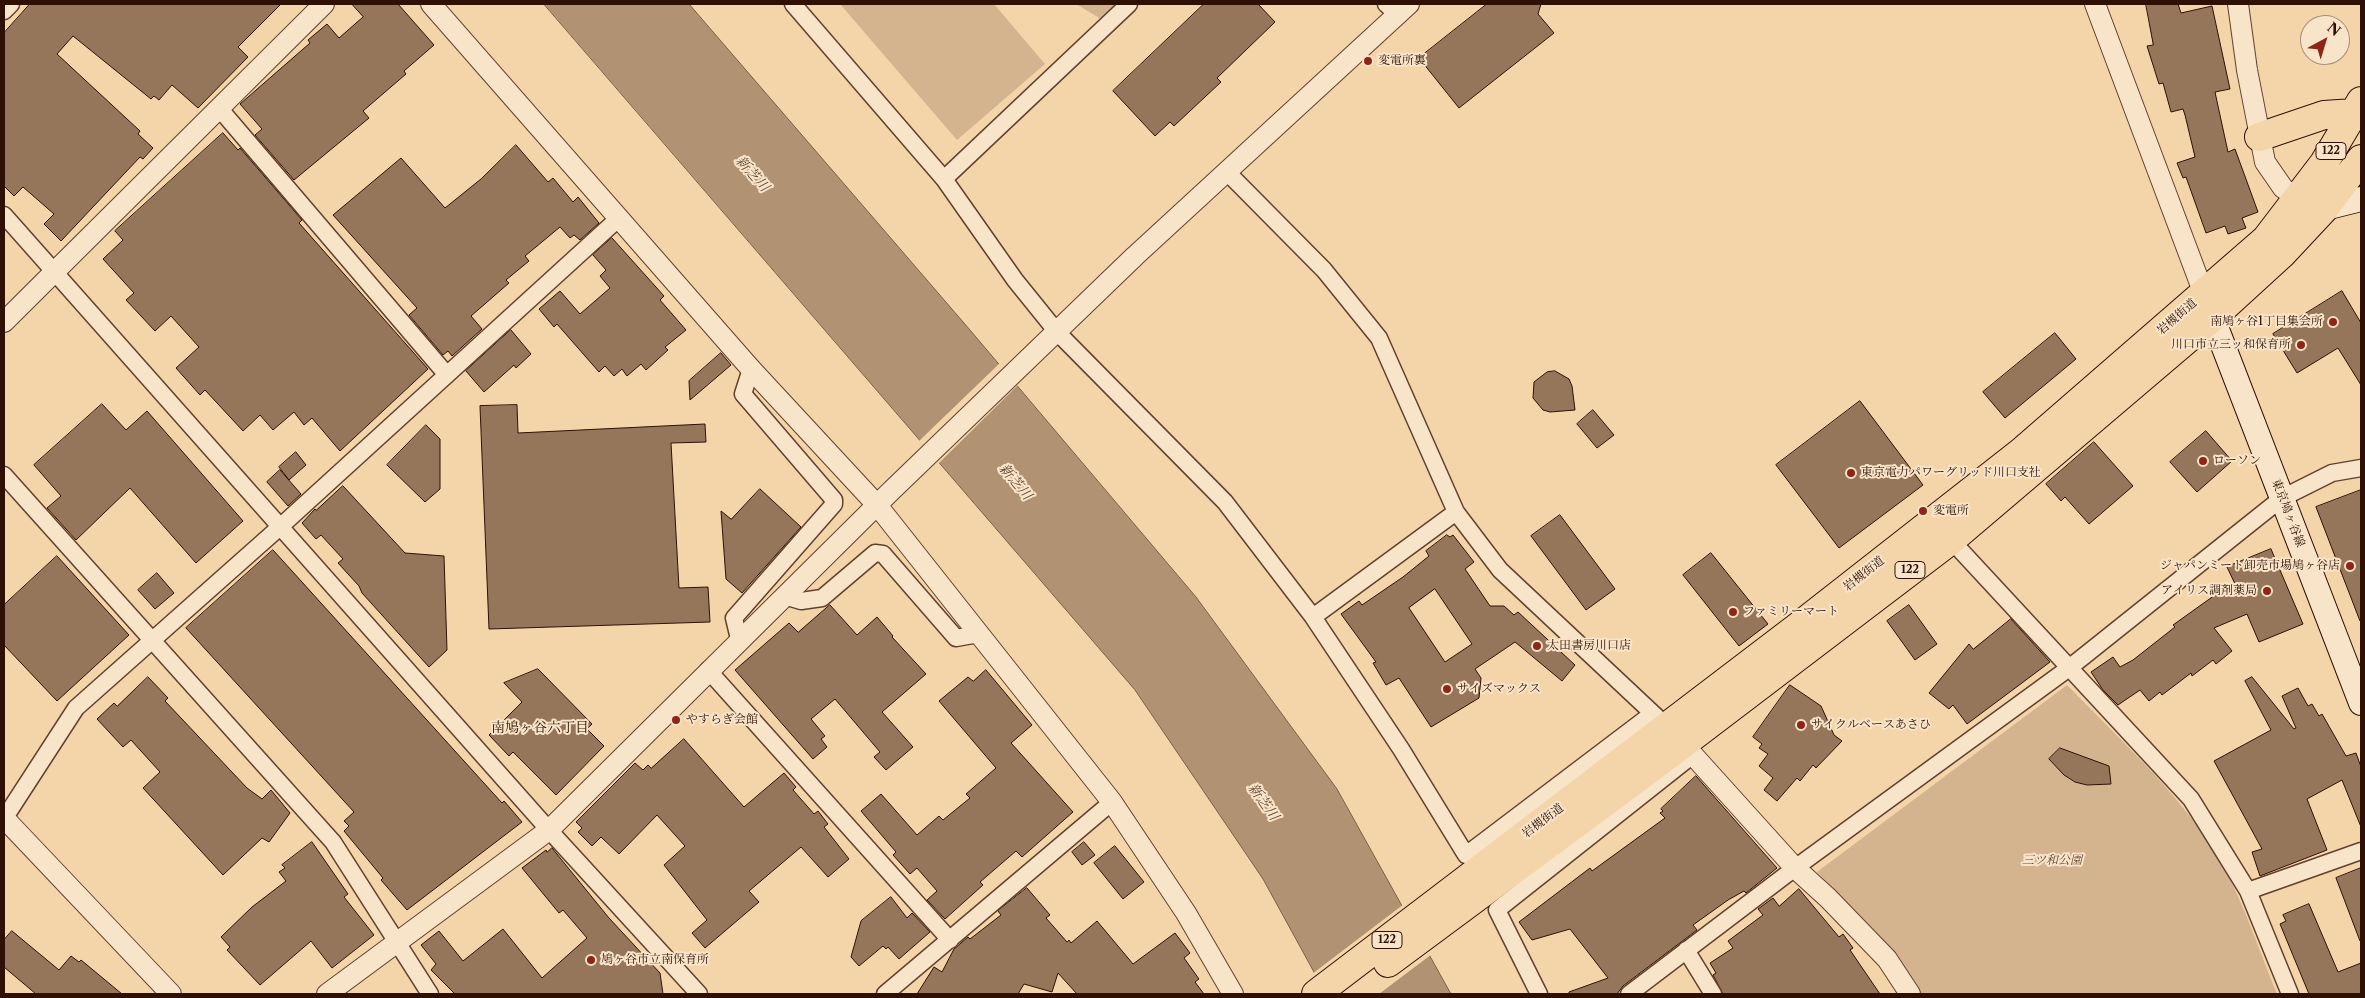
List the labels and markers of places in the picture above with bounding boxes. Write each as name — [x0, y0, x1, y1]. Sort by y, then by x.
place label: 変電所裏 — [1378, 54, 1426, 68]
marker: 変電所裏 — [1362, 55, 1374, 67]
place label: 南鳩ヶ谷1丁目集会所 — [2210, 315, 2323, 329]
marker: 南鳩ヶ谷1丁目集会所 — [2327, 316, 2339, 328]
place label: 川口市立三ッ和保育所 — [2171, 338, 2291, 352]
marker: 川口市立三ッ和保育所 — [2295, 339, 2307, 351]
place label: ローソン — [2213, 454, 2261, 468]
marker: ローソン — [2197, 455, 2209, 467]
place label: 東京電力パワーグリッド川口支社 — [1861, 466, 2041, 480]
marker: 東京電力パワーグリッド川口支社 — [1845, 467, 1857, 479]
place label: 変電所 — [1933, 504, 1969, 518]
marker: 変電所 — [1917, 505, 1929, 517]
place label: ジャパンミート卸売市場鳩ヶ谷店 — [2160, 559, 2340, 573]
marker: ジャパンミート卸売市場鳩ヶ谷店 — [2344, 560, 2356, 572]
place label: アイリス調剤薬局 — [2161, 584, 2257, 598]
marker: アイリス調剤薬局 — [2261, 585, 2273, 597]
place label: ファミリーマート — [1743, 605, 1839, 619]
marker: ファミリーマート — [1727, 606, 1739, 618]
place label: 太田書房川口店 — [1547, 639, 1631, 653]
marker: 太田書房川口店 — [1531, 640, 1543, 652]
place label: サイズマックス — [1457, 682, 1541, 696]
marker: サイズマックス — [1441, 683, 1453, 695]
place label: やすらぎ会館 — [686, 713, 758, 727]
marker: やすらぎ会館 — [670, 714, 682, 726]
place label: サイクルベースあさひ — [1811, 718, 1931, 732]
marker: サイクルベースあさひ — [1795, 719, 1807, 731]
place label: 鳩ヶ谷市立南保育所 — [601, 953, 709, 967]
marker: 鳩ヶ谷市立南保育所 — [585, 954, 597, 966]

